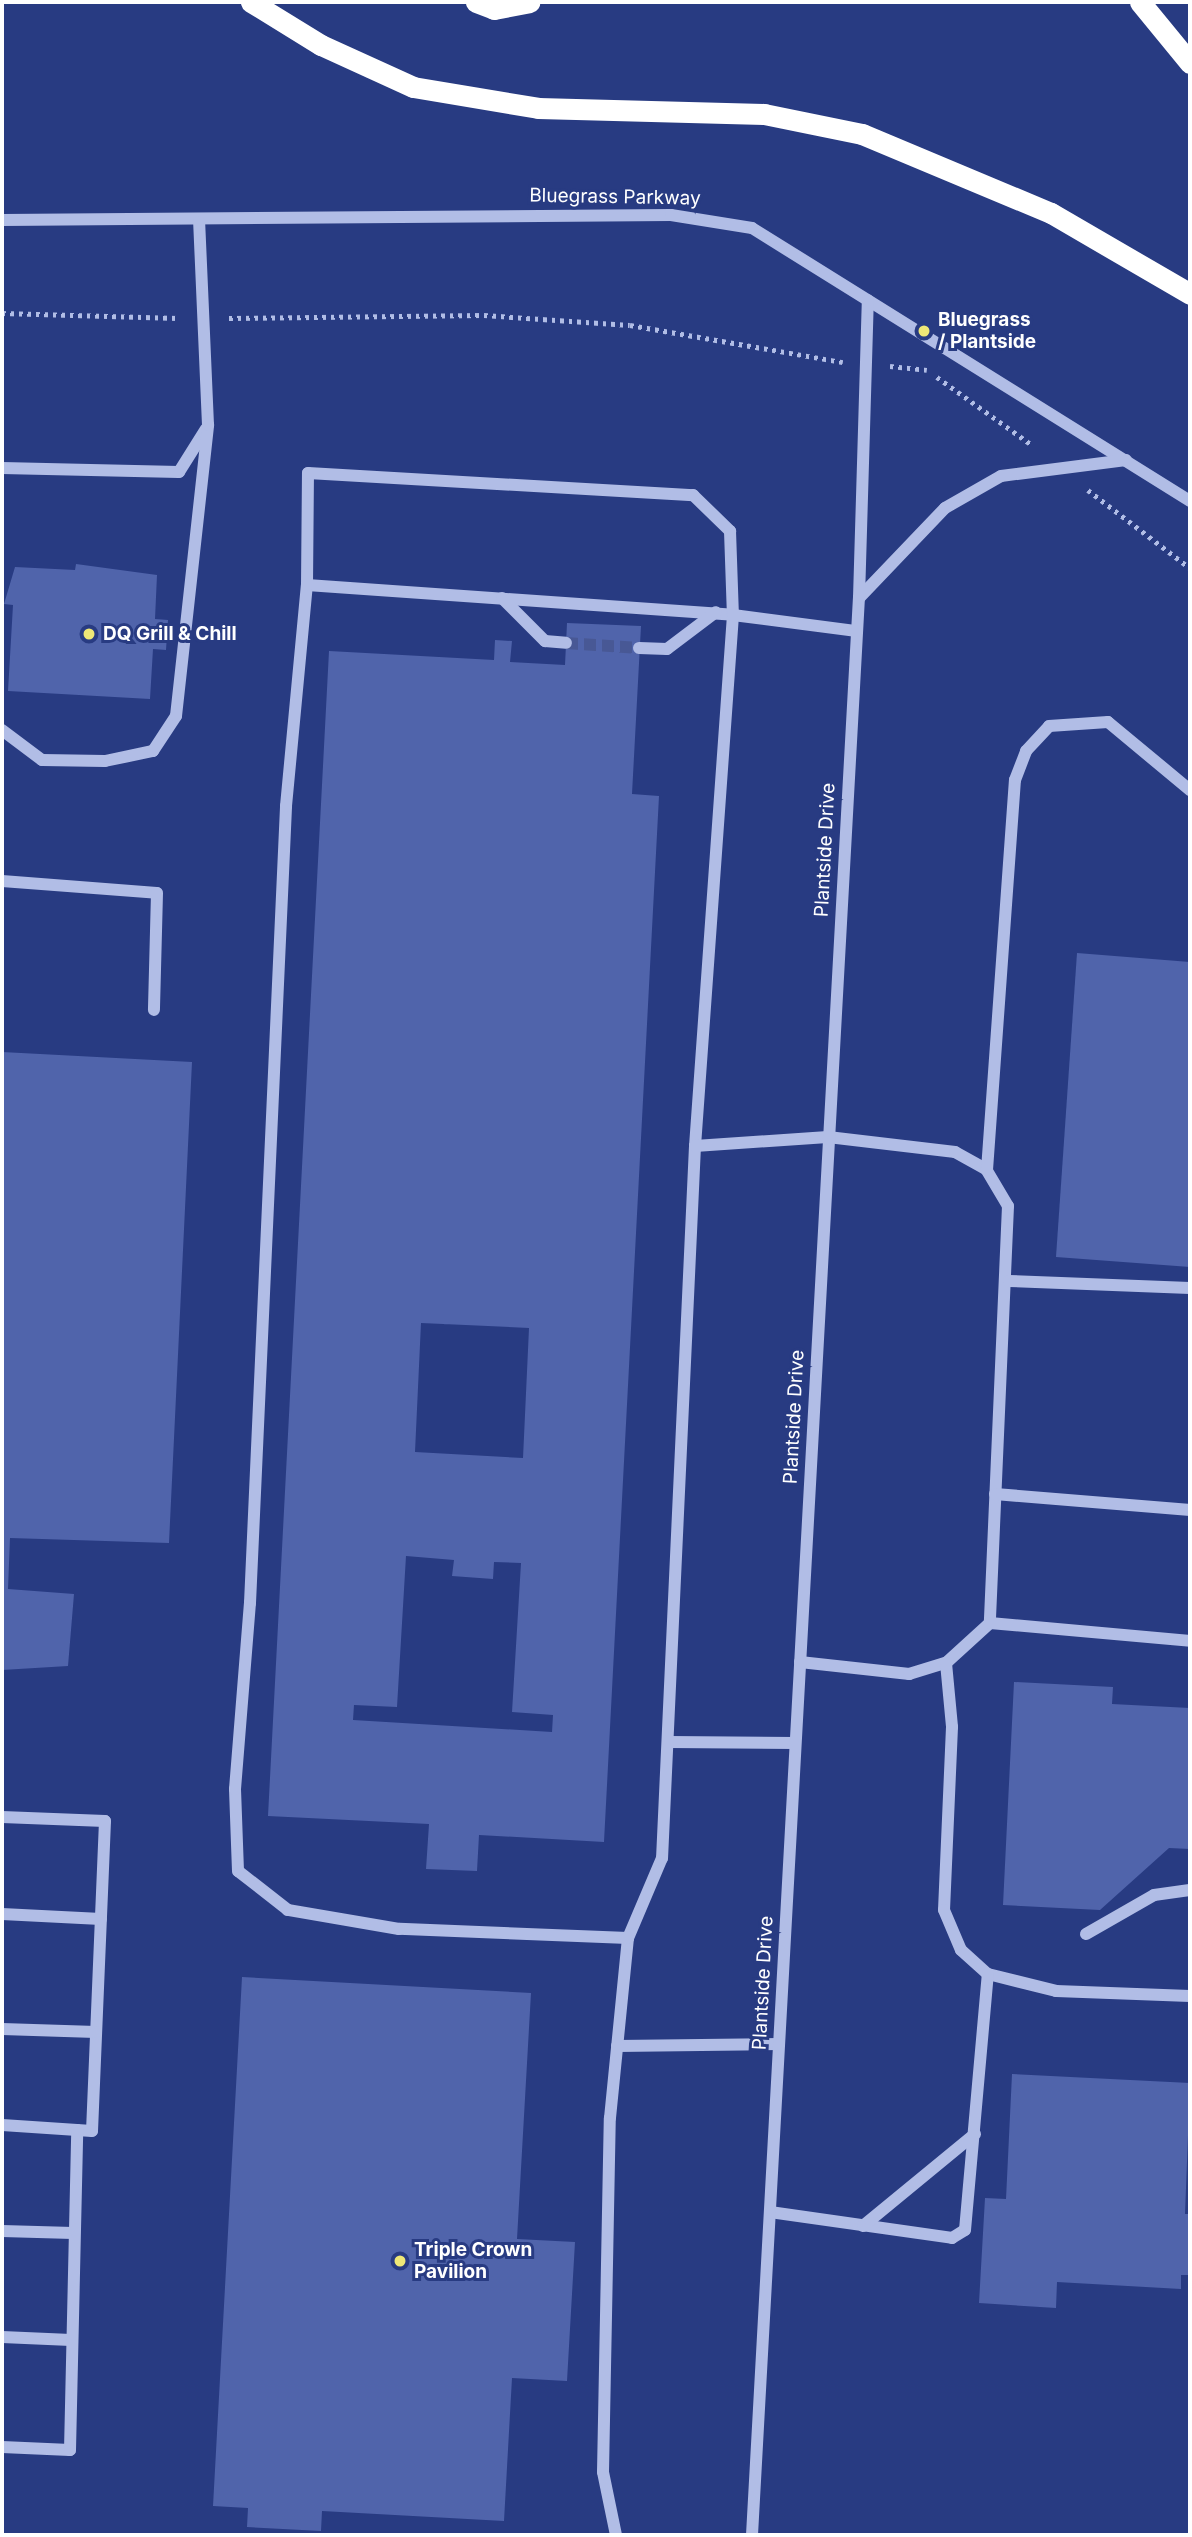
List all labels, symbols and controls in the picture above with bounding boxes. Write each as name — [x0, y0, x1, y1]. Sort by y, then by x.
street label: Bluegrass Parkway — [529, 184, 701, 210]
place label: Bluegrass / Plantside — [938, 309, 1036, 353]
marker: Bluegrass / Plantside — [916, 323, 932, 339]
place label: DQ Grill & Chill — [103, 623, 237, 645]
marker: DQ Grill & Chill — [81, 626, 97, 642]
street label: Plantside Drive — [810, 782, 840, 918]
street label: Plantside Drive — [779, 1349, 809, 1485]
street label: Plantside Drive — [748, 1915, 778, 2051]
place label: Triple Crown Pavilion — [414, 2239, 532, 2283]
marker: Triple Crown Pavilion — [392, 2253, 408, 2269]

